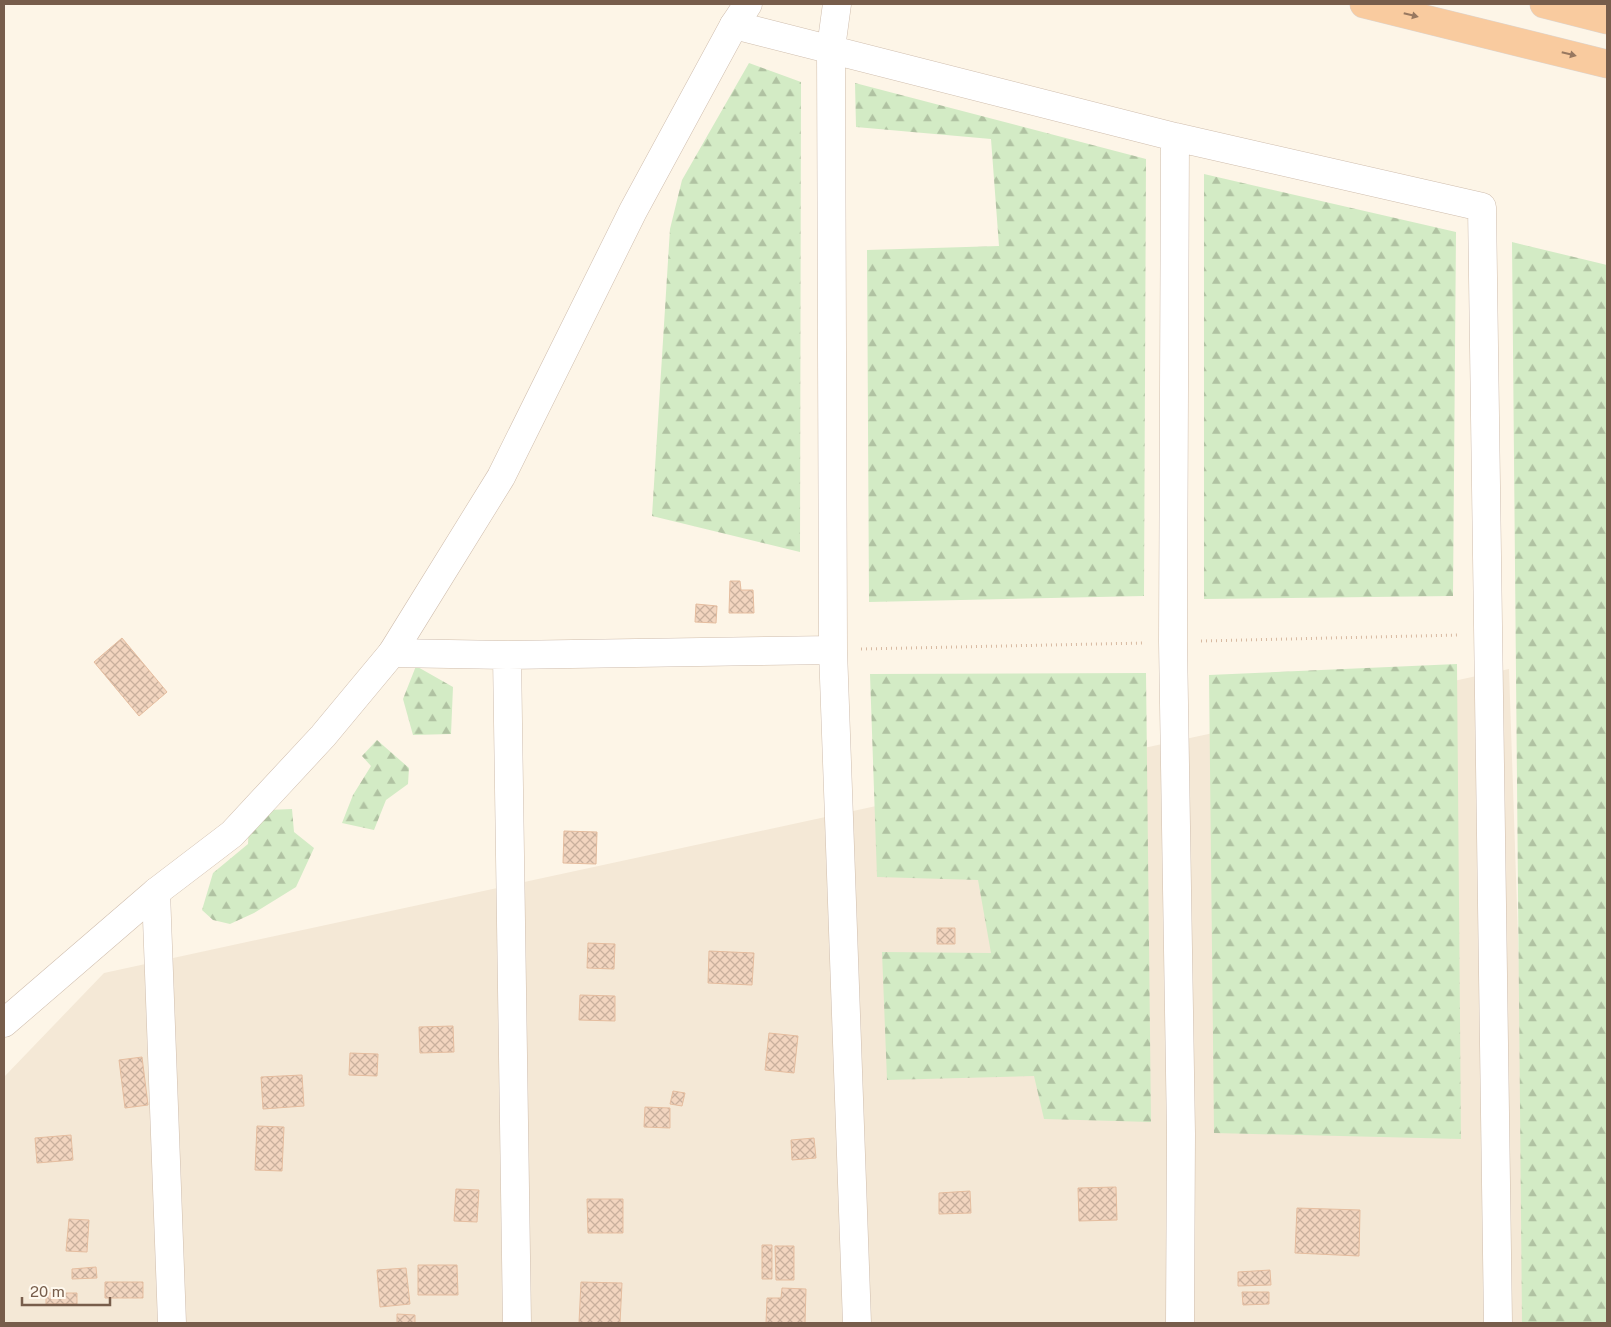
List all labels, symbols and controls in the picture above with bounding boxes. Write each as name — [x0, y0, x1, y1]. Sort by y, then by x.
one-way arrow — [1404, 12, 1419, 20]
one-way arrow — [1561, 51, 1576, 59]
scale bar — [22, 1274, 110, 1306]
text: 20 m — [30, 1283, 65, 1300]

